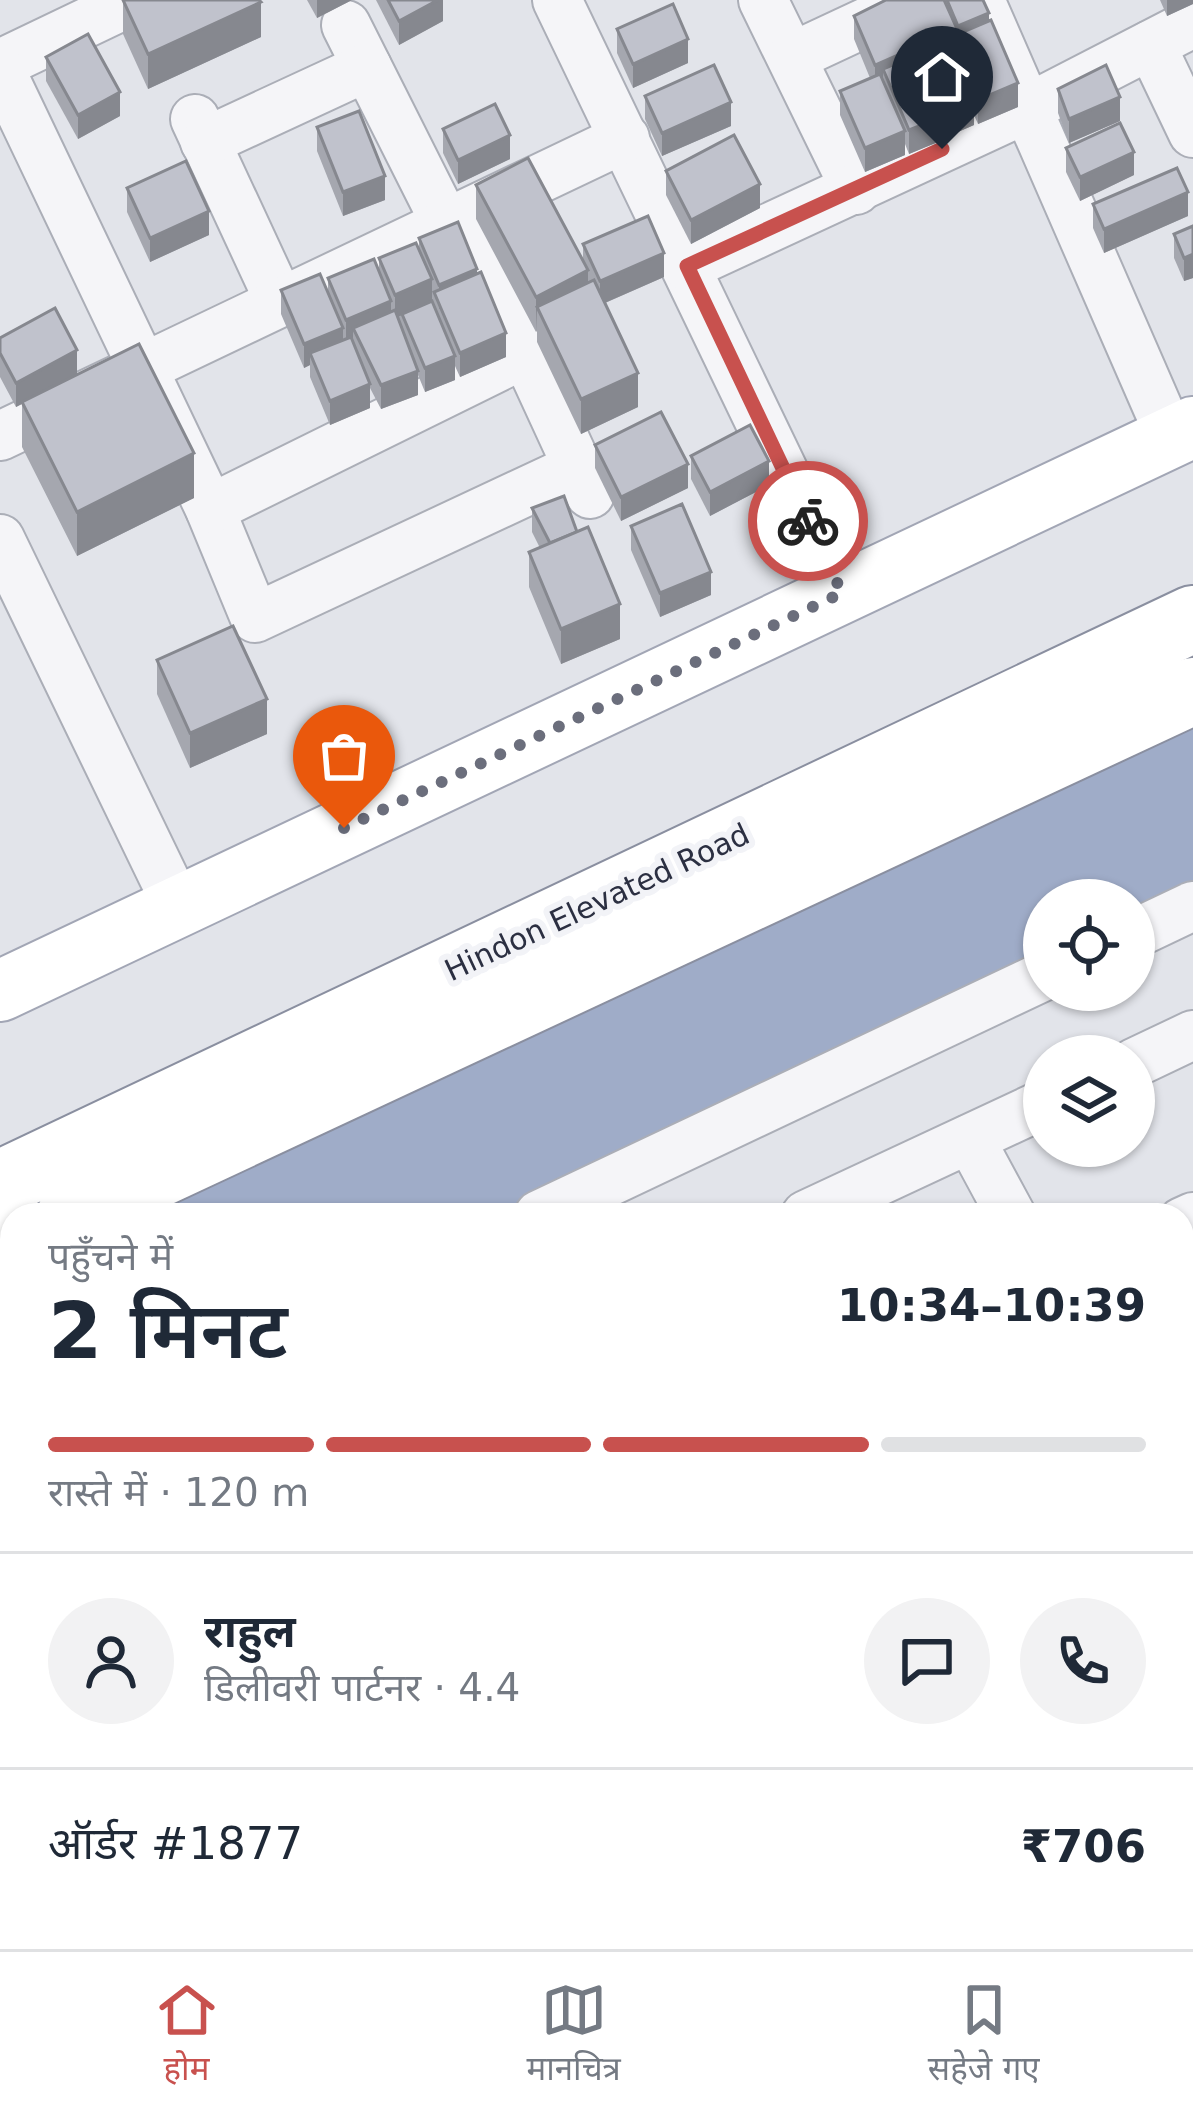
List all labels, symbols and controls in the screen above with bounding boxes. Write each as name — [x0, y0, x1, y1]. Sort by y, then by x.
pin — [891, 26, 993, 149]
icon: home — [909, 44, 975, 110]
courier — [748, 461, 868, 581]
icon: bike — [775, 488, 841, 554]
pin — [293, 705, 395, 828]
icon: bag — [311, 723, 377, 789]
street label: Hindon Elevated Road — [439, 816, 755, 988]
map controls — [1023, 879, 1155, 1167]
button: locate — [1023, 879, 1155, 1011]
button: layers — [1023, 1035, 1155, 1167]
text: पहुँचने में — [48, 1234, 173, 1279]
text: 10:34–10:39 — [837, 1279, 1146, 1332]
text: 2 मिनट — [48, 1286, 288, 1376]
text: रास्ते में · 120 m — [48, 1470, 309, 1515]
button: person — [48, 1598, 174, 1724]
button: chat — [864, 1598, 990, 1724]
button: phone — [1020, 1598, 1146, 1724]
text: राहुल — [204, 1605, 296, 1658]
text: डिलीवरी पार्टनर · 4.4 — [204, 1665, 520, 1710]
text: ऑर्डर #1877 — [48, 1817, 303, 1870]
text: ₹706 — [1021, 1820, 1146, 1873]
tab: होम — [154, 1977, 220, 2093]
tab: मानचित्र — [527, 1977, 621, 2093]
tab: सहेजे गए — [928, 1977, 1039, 2093]

